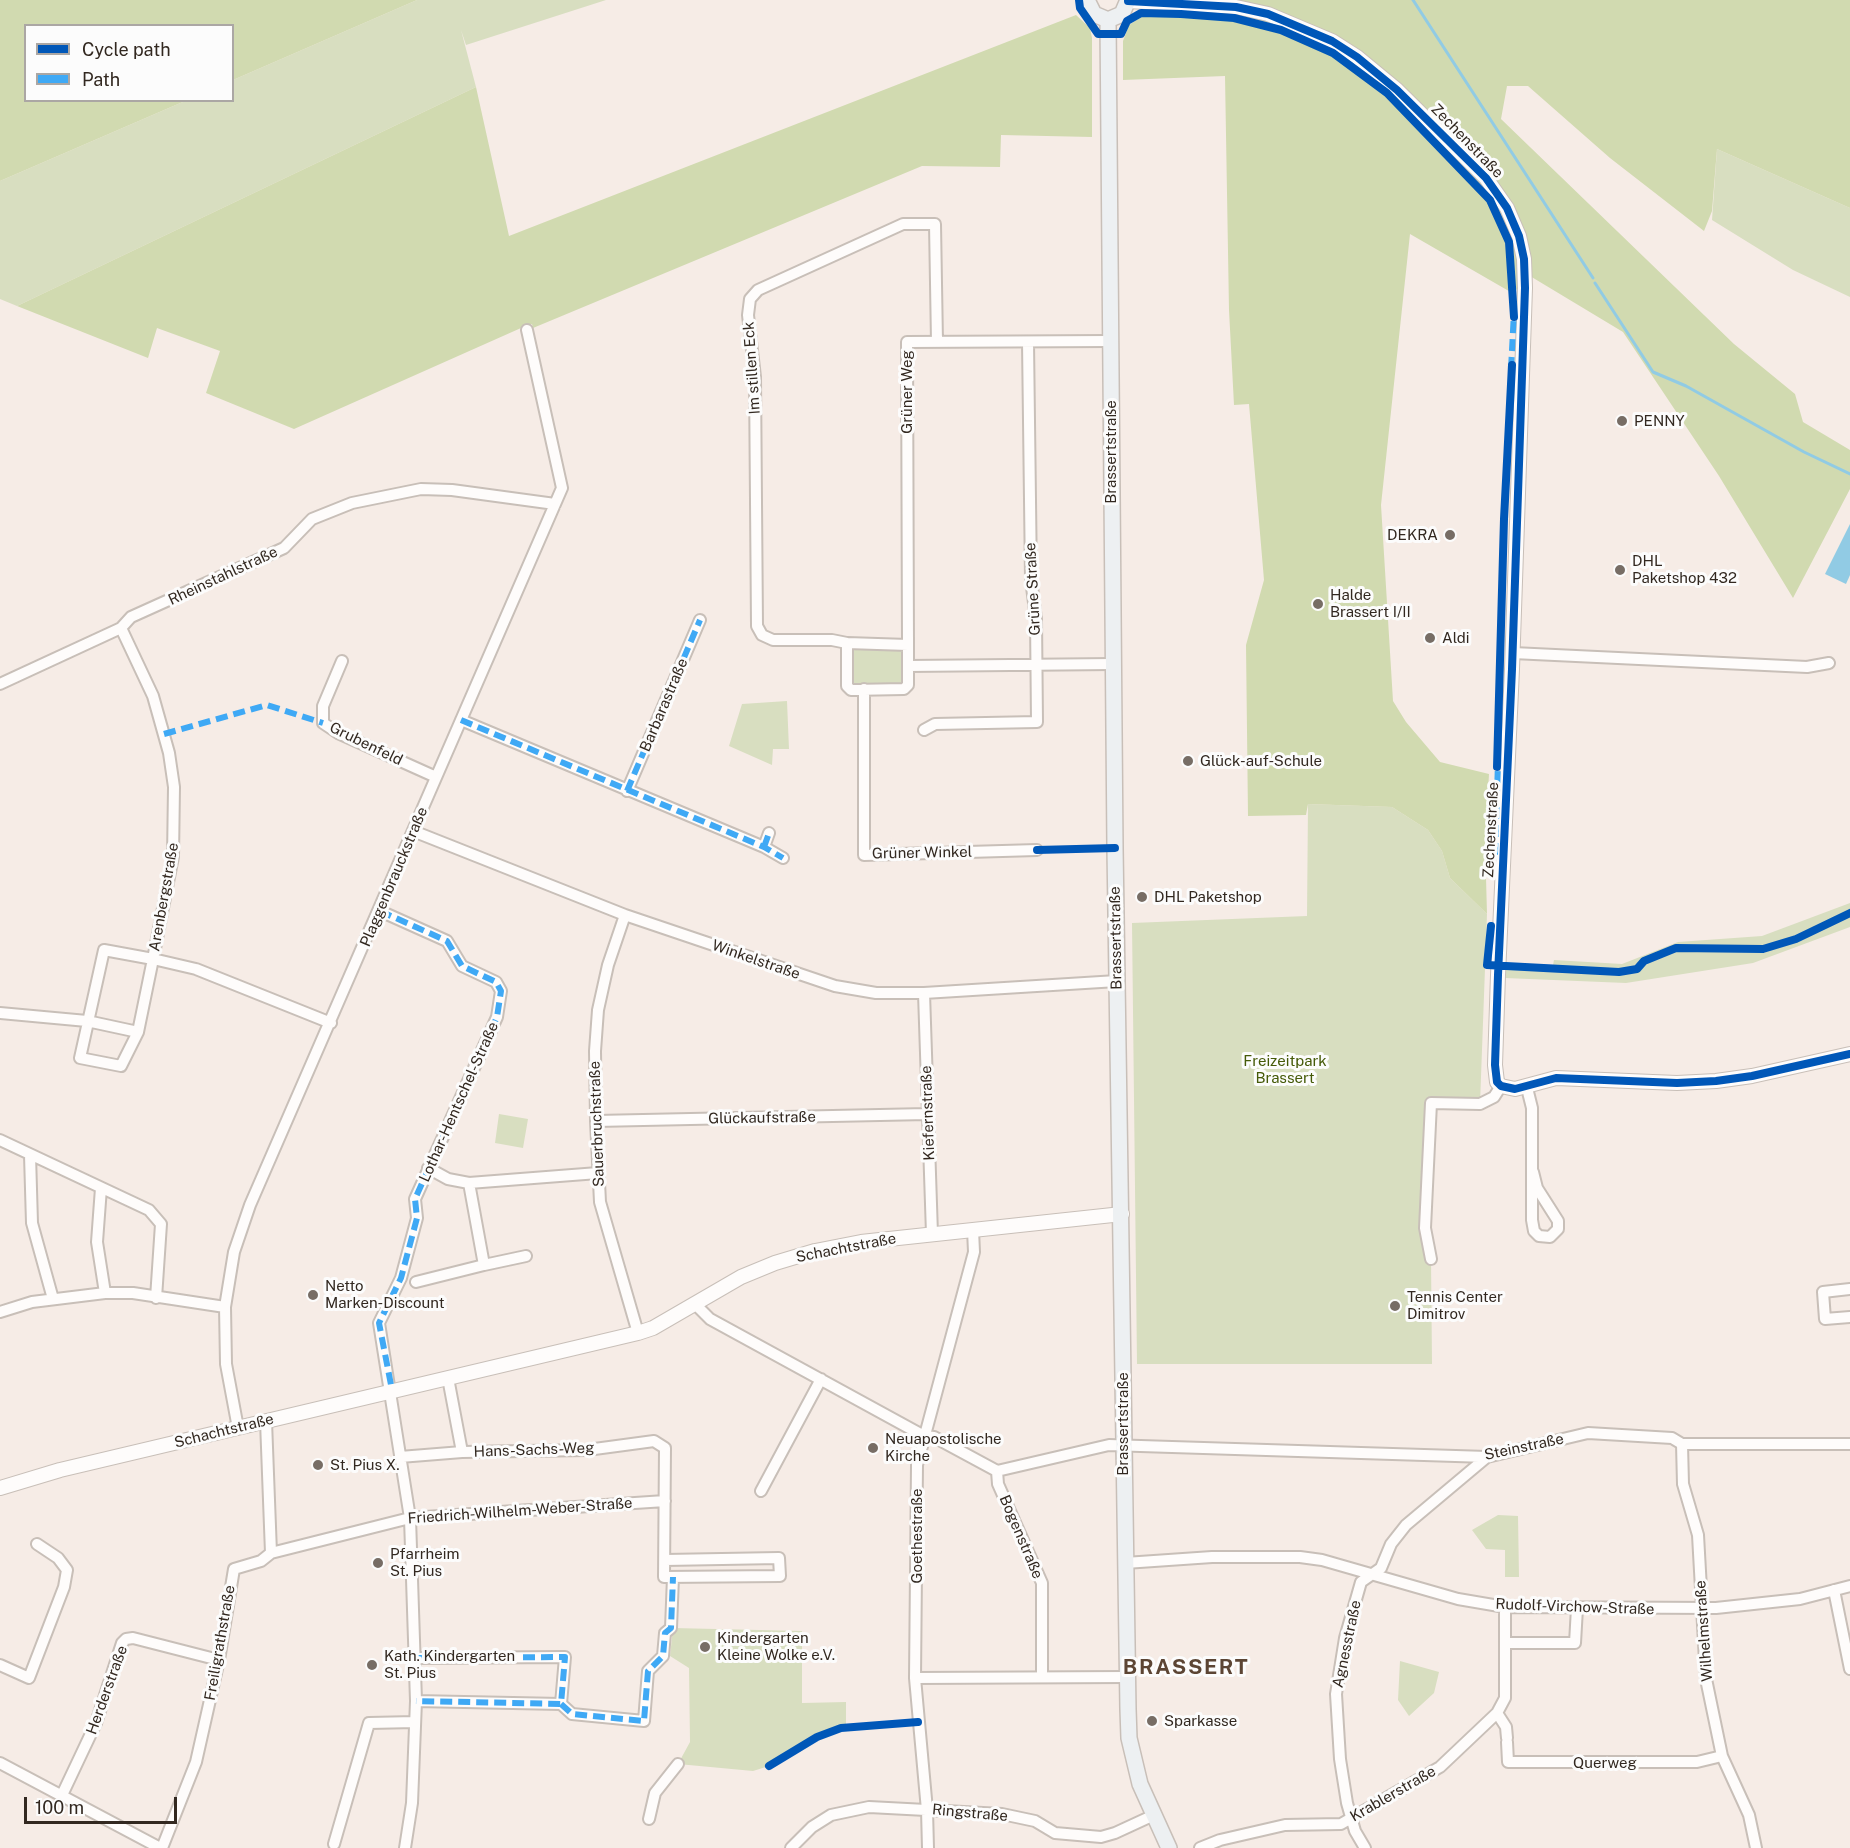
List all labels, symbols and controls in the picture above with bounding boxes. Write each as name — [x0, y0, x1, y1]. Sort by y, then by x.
legend — [24, 24, 234, 102]
text: Cycle path — [82, 39, 171, 60]
text: Path — [82, 69, 120, 90]
street label: Zechenstraße — [1427, 100, 1507, 182]
street label: Im stillen Eck — [740, 321, 764, 415]
street label: Grüner Weg — [898, 350, 916, 434]
street label: Brassertstraße — [1102, 400, 1120, 504]
place label: PENNY — [1634, 412, 1685, 430]
marker: PENNY — [1615, 414, 1629, 428]
place label: DEKRA — [1387, 526, 1438, 544]
marker: DEKRA — [1443, 528, 1457, 542]
street label: Grüne Straße — [1022, 542, 1044, 636]
street label: Rheinstahlstraße — [165, 543, 281, 609]
place label: DHL Paketshop 432 — [1632, 552, 1737, 587]
marker: DHL Paketshop 432 — [1613, 563, 1627, 577]
place label: Halde Brassert I/II — [1330, 586, 1411, 621]
marker: Halde Brassert I/II — [1311, 597, 1325, 611]
place label: Aldi — [1442, 629, 1470, 647]
marker: Aldi — [1423, 631, 1437, 645]
street label: Barbarastraße — [636, 656, 692, 754]
street label: Grubenfeld — [327, 719, 405, 769]
place label: Glück-auf-Schule — [1200, 752, 1322, 770]
marker: Glück-auf-Schule — [1181, 754, 1195, 768]
street label: Zechenstraße — [1479, 782, 1503, 878]
street label: Plaggenbrauckstraße — [356, 804, 432, 950]
street label: Arenbergstraße — [146, 841, 182, 953]
street label: Grüner Winkel — [872, 843, 972, 863]
street label: Brassertstraße — [1106, 886, 1126, 990]
place label: DHL Paketshop — [1154, 888, 1262, 906]
marker: DHL Paketshop — [1135, 890, 1149, 904]
street label: Winkelstraße — [710, 936, 802, 984]
street label: Lothar-Hentschel-Straße — [416, 1019, 502, 1185]
park label: Freizeitpark Brassert — [1243, 1052, 1327, 1087]
street label: Sauerbruchstraße — [586, 1061, 608, 1187]
street label: Kiefernstraße — [917, 1065, 939, 1161]
street label: Glückaufstraße — [708, 1108, 816, 1128]
street label: Schachtstraße — [794, 1229, 898, 1267]
place label: Netto Marken-Discount — [325, 1277, 445, 1312]
marker: Netto Marken-Discount — [306, 1288, 320, 1302]
place label: Tennis Center Dimitrov — [1407, 1288, 1503, 1323]
marker: Tennis Center Dimitrov — [1388, 1299, 1402, 1313]
street label: Brassertstraße — [1114, 1372, 1132, 1476]
street label: Schachtstraße — [172, 1410, 276, 1452]
place label: Neuapostolische Kirche — [885, 1430, 1002, 1465]
street label: Steinstraße — [1483, 1430, 1565, 1464]
street label: Hans-Sachs-Weg — [473, 1439, 595, 1461]
marker: Neuapostolische Kirche — [866, 1441, 880, 1455]
place label: St. Pius X. — [330, 1456, 400, 1474]
marker: St. Pius X. — [311, 1458, 325, 1472]
street label: Goethestraße — [908, 1488, 926, 1584]
street label: Bogenstraße — [995, 1492, 1047, 1582]
street label: Friedrich-Wilhelm-Weber-Straße — [407, 1494, 633, 1528]
place label: Pfarrheim St. Pius — [390, 1545, 460, 1580]
marker: Pfarrheim St. Pius — [371, 1556, 385, 1570]
street label: Wilhelmstraße — [1691, 1580, 1717, 1682]
street label: Freiligrathstraße — [201, 1584, 239, 1702]
street label: Rudolf-Virchow-Straße — [1495, 1595, 1655, 1619]
street label: Agnesstraße — [1329, 1599, 1365, 1689]
place label: Kindergarten Kleine Wolke e.V. — [717, 1629, 835, 1664]
marker: Kindergarten Kleine Wolke e.V. — [698, 1640, 712, 1654]
street label: Herderstraße — [83, 1643, 131, 1737]
place label: Kath. Kindergarten St. Pius — [384, 1647, 515, 1682]
district label: BRASSERT — [1123, 1655, 1249, 1681]
marker: Kath. Kindergarten St. Pius — [365, 1658, 379, 1672]
place label: Sparkasse — [1164, 1712, 1237, 1730]
marker: Sparkasse — [1145, 1714, 1159, 1728]
street label: Querweg — [1573, 1754, 1637, 1772]
street label: Krablerstraße — [1347, 1762, 1439, 1826]
scale bar — [27, 1785, 180, 1823]
text: 100 m — [35, 1797, 84, 1818]
street label: Ringstraße — [931, 1801, 1009, 1825]

